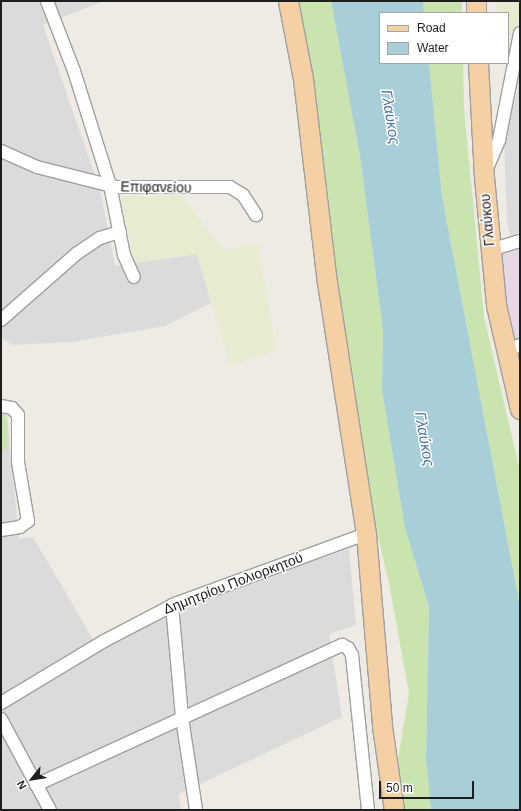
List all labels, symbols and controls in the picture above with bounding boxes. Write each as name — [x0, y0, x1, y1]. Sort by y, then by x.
legend — [379, 12, 509, 64]
text: Road — [417, 21, 446, 35]
text: Water — [417, 41, 449, 55]
water label: Γλαύκος — [378, 88, 404, 146]
street label: Επιφανείου — [120, 178, 192, 196]
street label: Γλαύκου — [476, 193, 498, 247]
water label: Γλαύκος — [411, 410, 439, 468]
street label: Δημητρίου Πολιορκητού — [161, 549, 305, 617]
north arrow — [12, 759, 52, 799]
scale bar — [381, 773, 476, 799]
text: N — [14, 779, 29, 791]
text: 50 m — [386, 781, 413, 795]

